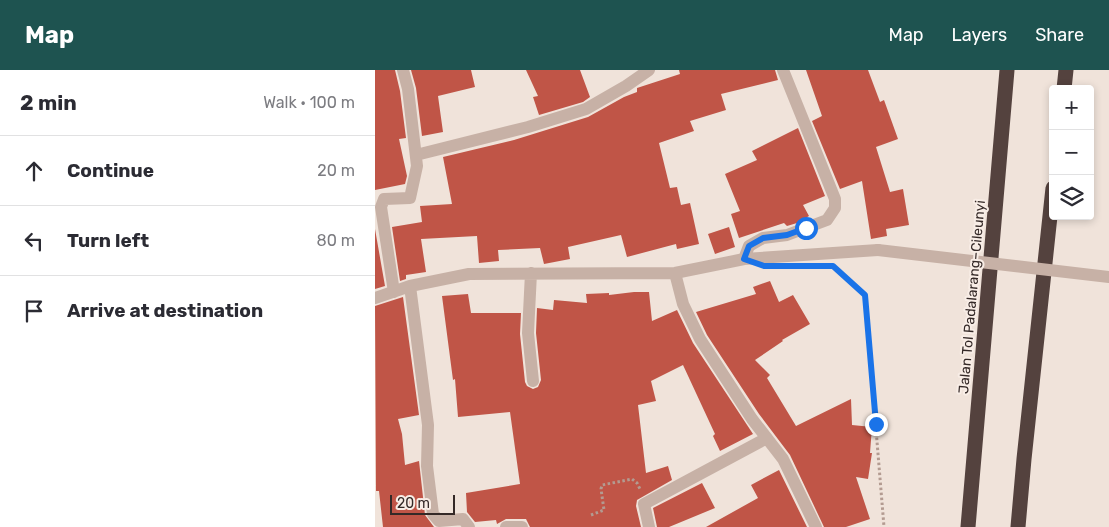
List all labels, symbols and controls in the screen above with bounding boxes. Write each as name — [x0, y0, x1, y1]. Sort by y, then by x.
text: Map — [25, 21, 74, 49]
text: Map — [889, 24, 924, 46]
text: Layers — [952, 24, 1007, 46]
text: Share — [1035, 24, 1084, 46]
map controls — [1049, 85, 1094, 220]
button: + — [1049, 85, 1094, 130]
text: 2 min — [20, 90, 77, 115]
text: Walk · 100 m — [263, 93, 355, 112]
button: − — [1049, 130, 1094, 175]
icon: ahead — [20, 157, 48, 185]
text: Continue — [67, 159, 154, 182]
text: 20 m — [317, 161, 355, 180]
button: layers — [1049, 175, 1094, 220]
street label: Jalan Tol Padalarang–Cileunyi — [955, 200, 989, 394]
route start — [795, 217, 818, 240]
icon: left — [20, 227, 48, 255]
text: Turn left — [67, 229, 149, 252]
text: 80 m — [317, 231, 355, 250]
icon: arrive — [20, 297, 48, 325]
text: Arrive at destination — [67, 299, 263, 322]
route end — [865, 413, 888, 436]
scale bar — [390, 492, 455, 515]
text: 20 m — [397, 495, 430, 512]

